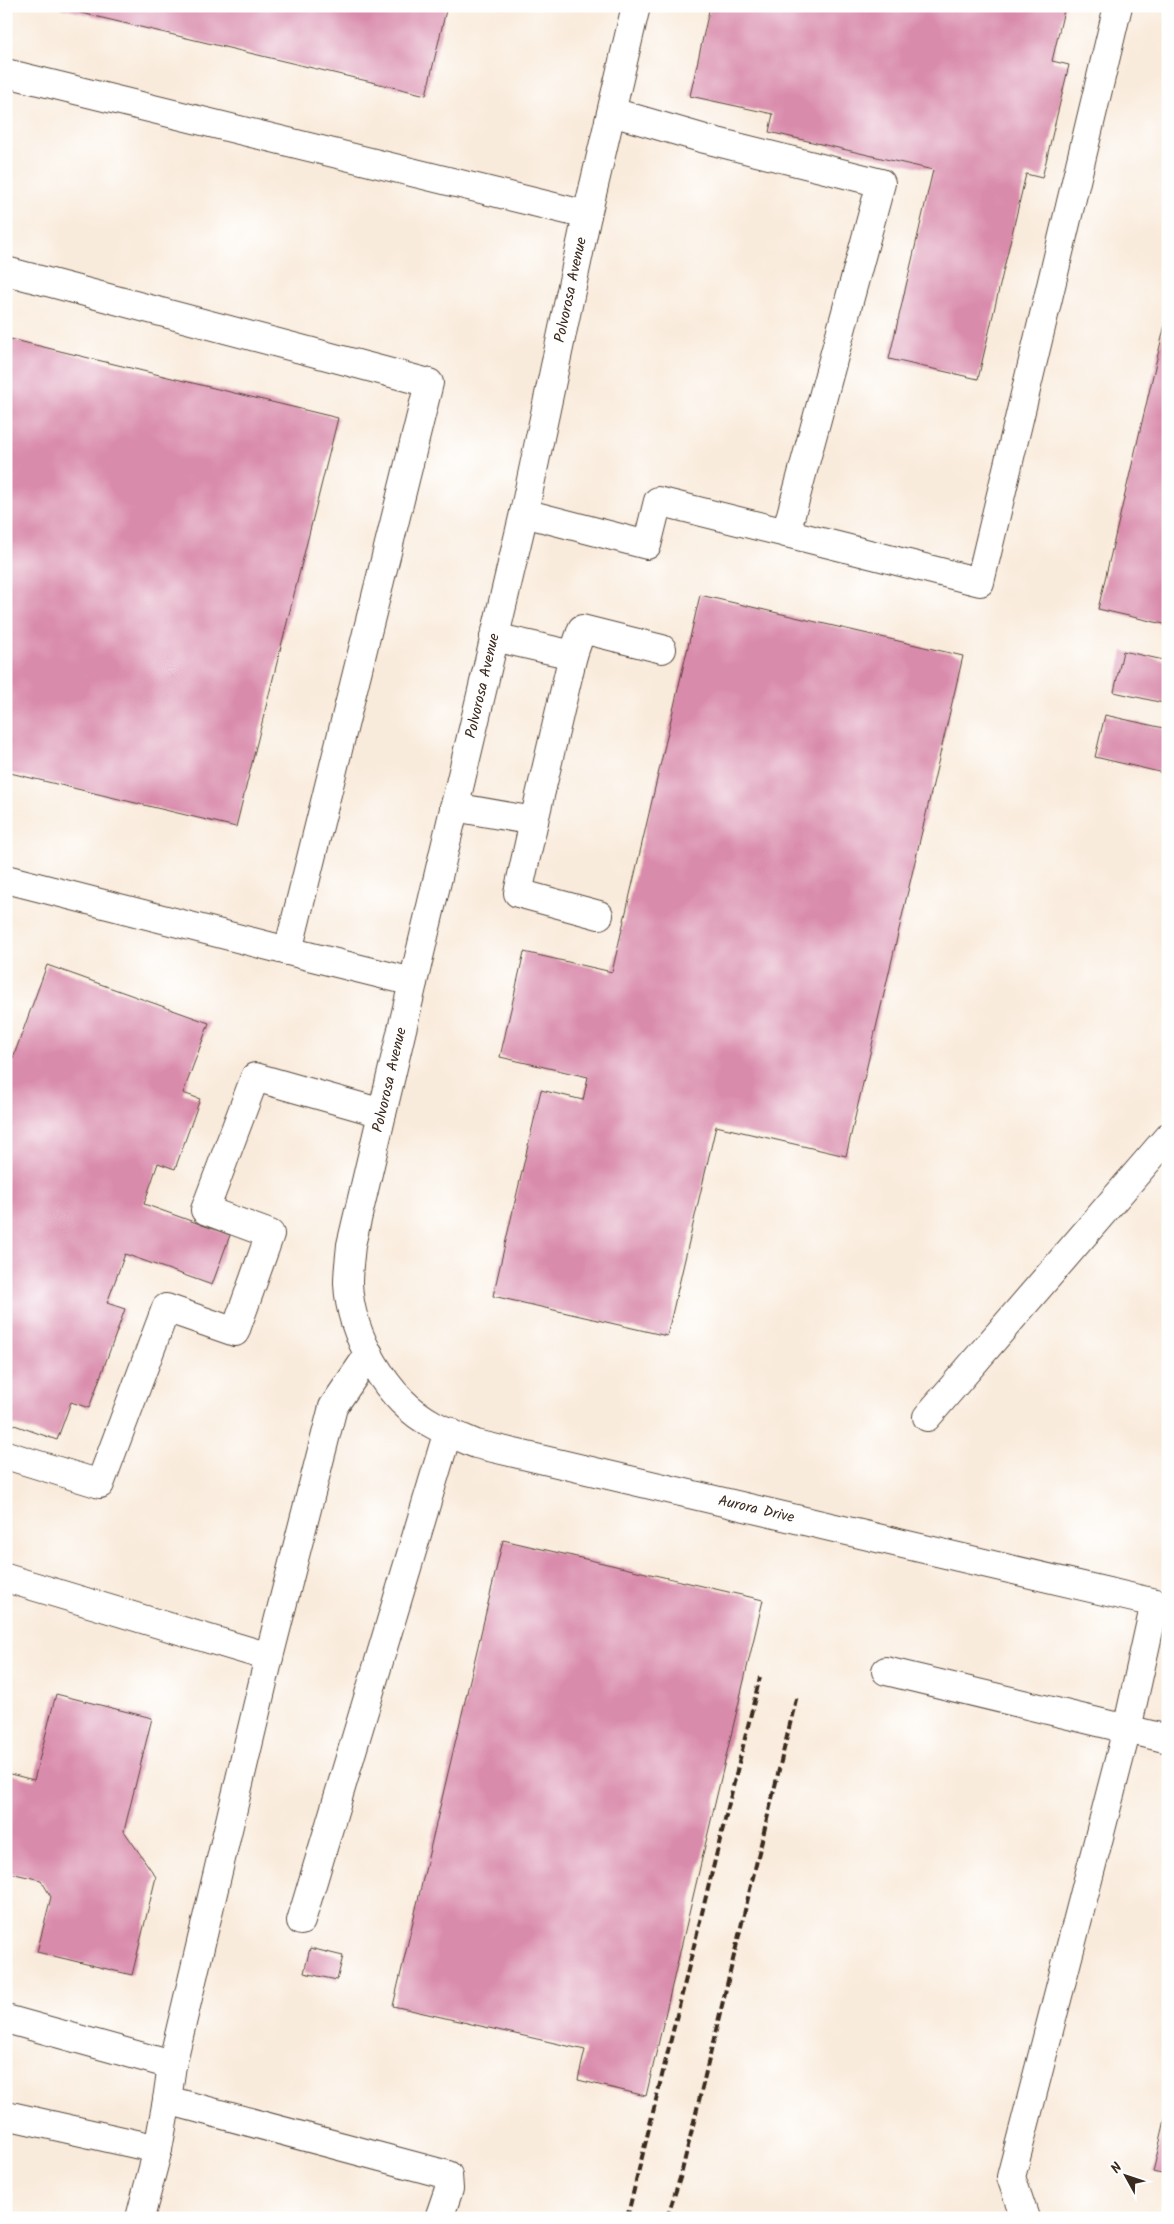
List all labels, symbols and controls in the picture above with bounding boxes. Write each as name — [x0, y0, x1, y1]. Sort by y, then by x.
street label: Polvorosa Avenue — [548, 235, 594, 345]
street label: Polvorosa Avenue — [459, 631, 507, 741]
street label: Polvorosa Avenue — [366, 1025, 414, 1135]
street label: Aurora Drive — [716, 1489, 797, 1530]
north arrow — [1102, 2152, 1152, 2202]
text: N — [1106, 2158, 1128, 2179]

